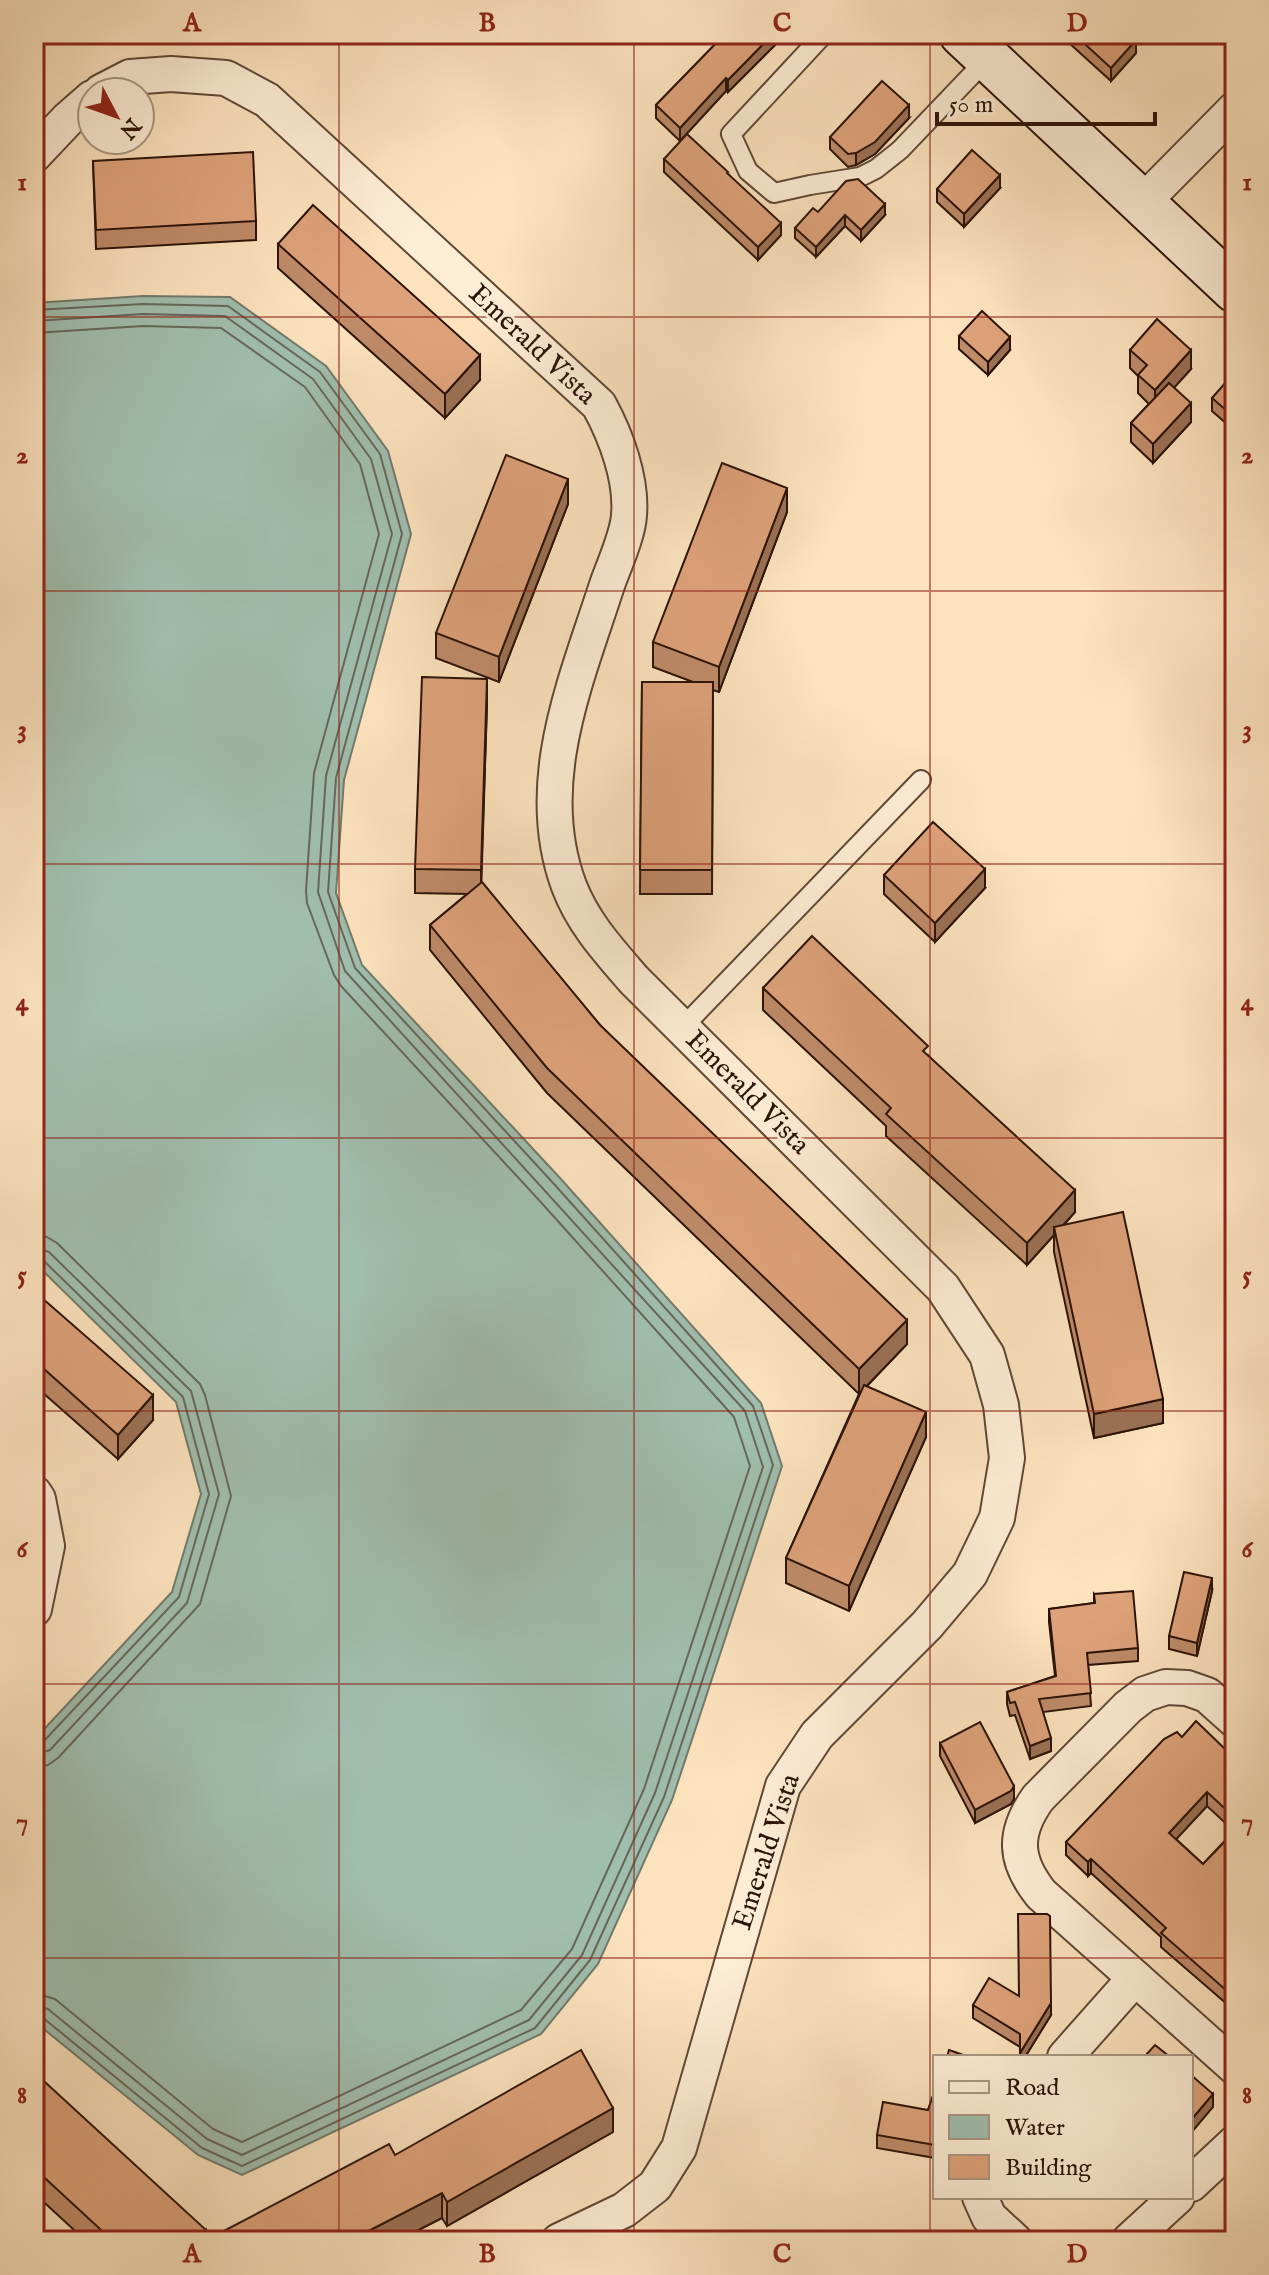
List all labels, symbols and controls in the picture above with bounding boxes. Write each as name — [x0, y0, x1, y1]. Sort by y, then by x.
text: A — [182, 7, 202, 40]
text: B — [478, 7, 496, 40]
text: C — [773, 7, 792, 40]
text: D — [1067, 7, 1088, 40]
north arrow — [76, 76, 156, 156]
scale bar — [937, 76, 1155, 126]
text: 50 m — [949, 90, 993, 121]
text: N — [113, 111, 147, 144]
text: 1 — [17, 166, 27, 199]
text: 1 — [1242, 166, 1252, 199]
street label: Emerald Vista — [461, 277, 604, 414]
text: 2 — [16, 439, 28, 472]
text: 2 — [1241, 439, 1253, 472]
text: 3 — [17, 713, 27, 746]
text: 3 — [1242, 713, 1252, 746]
text: 4 — [16, 986, 30, 1019]
text: 4 — [1241, 986, 1255, 1019]
street label: Emerald Vista — [677, 1023, 817, 1163]
text: 5 — [17, 1259, 27, 1292]
text: 5 — [1242, 1259, 1252, 1292]
text: 6 — [17, 1533, 29, 1566]
text: 6 — [1242, 1533, 1254, 1566]
street label: Emerald Vista — [725, 1769, 809, 1935]
text: 7 — [16, 1806, 28, 1839]
text: 7 — [1241, 1806, 1253, 1839]
legend — [933, 2055, 1193, 2199]
text: Road — [1005, 2073, 1059, 2104]
text: 8 — [17, 2079, 27, 2112]
text: 8 — [1242, 2079, 1252, 2112]
text: Water — [1005, 2113, 1065, 2144]
text: Building — [1005, 2153, 1092, 2184]
text: A — [182, 2238, 202, 2271]
text: B — [478, 2238, 496, 2271]
text: C — [773, 2238, 792, 2271]
text: D — [1067, 2238, 1088, 2271]

